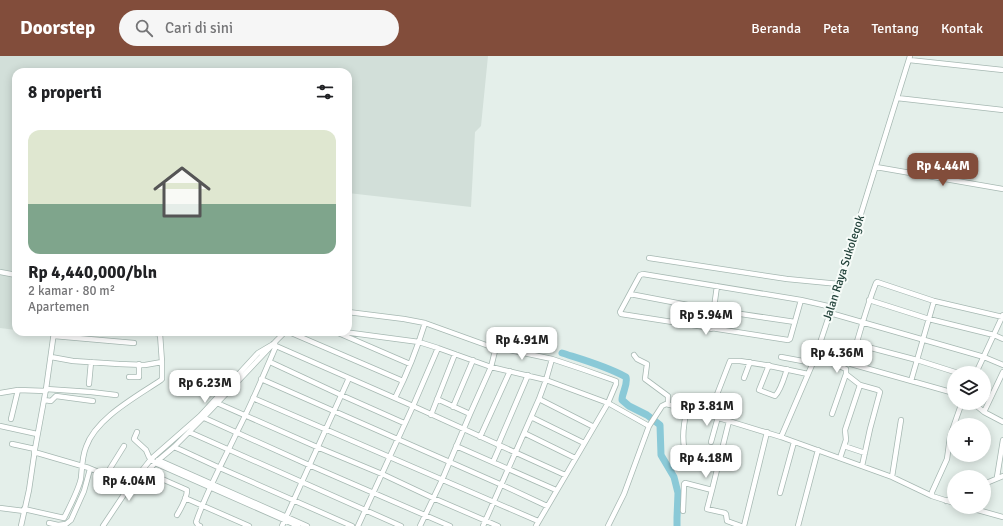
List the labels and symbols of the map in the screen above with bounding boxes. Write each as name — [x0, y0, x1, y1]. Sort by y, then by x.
pin: Rp 4.44M — [902, 153, 984, 187]
street label: Jalan Raya Sukolegok — [820, 213, 868, 323]
pin: Rp 5.94M — [665, 302, 747, 336]
pin: Rp 4.91M — [481, 327, 563, 361]
pin: Rp 4.36M — [796, 340, 878, 374]
pin: Rp 6.23M — [164, 370, 246, 404]
pin: Rp 3.81M — [666, 393, 748, 427]
pin: Rp 4.18M — [665, 445, 747, 479]
pin: Rp 4.04M — [88, 468, 170, 502]

